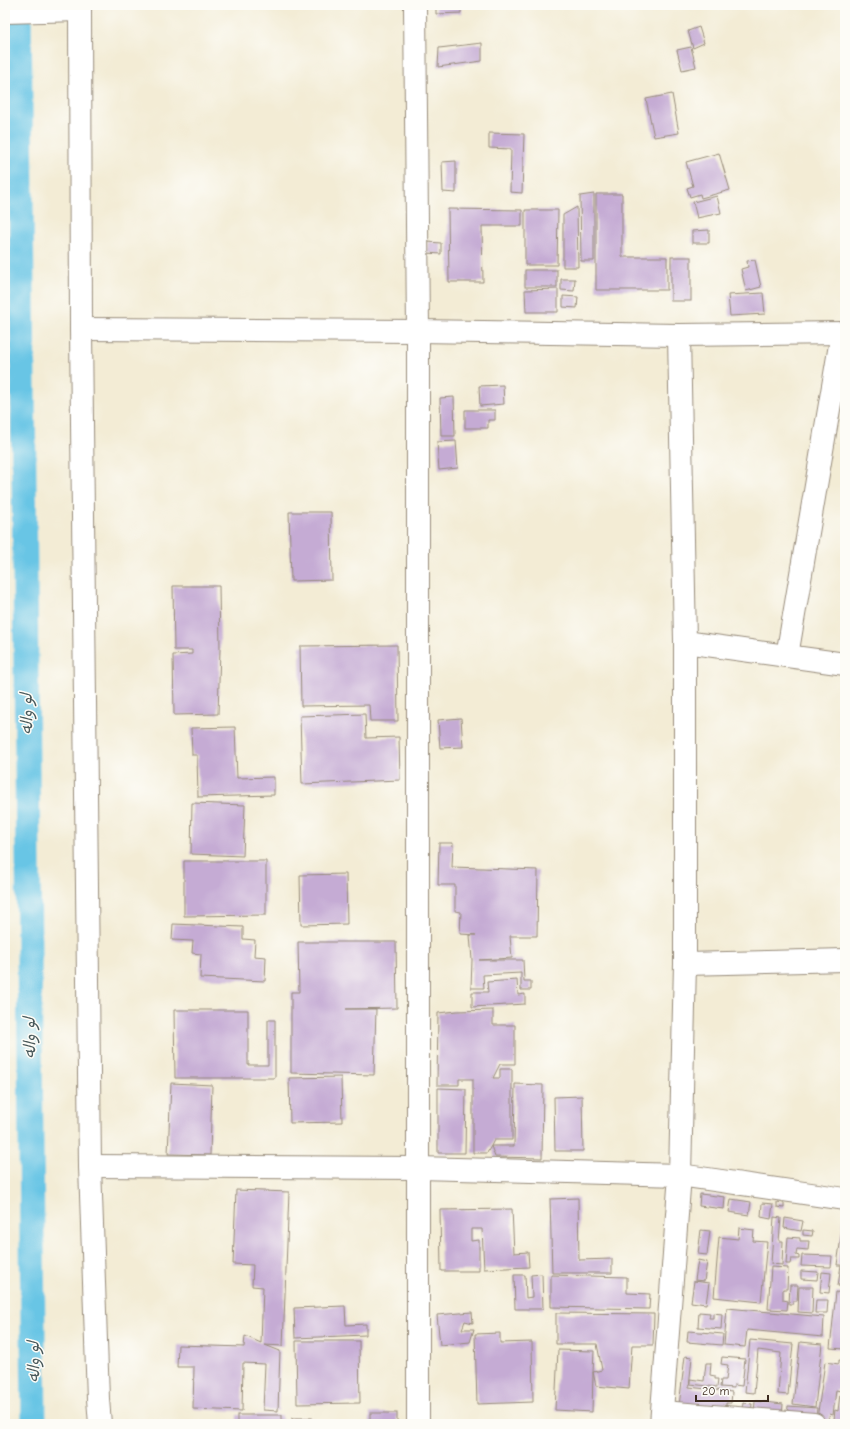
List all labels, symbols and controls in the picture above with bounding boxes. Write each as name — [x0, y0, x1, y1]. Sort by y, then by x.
water label: لو واله — [18, 691, 37, 735]
water label: لو واله — [21, 1015, 40, 1059]
water label: لو واله — [25, 1339, 44, 1383]
scale bar — [696, 1377, 768, 1403]
text: 20 m — [702, 1384, 730, 1398]

